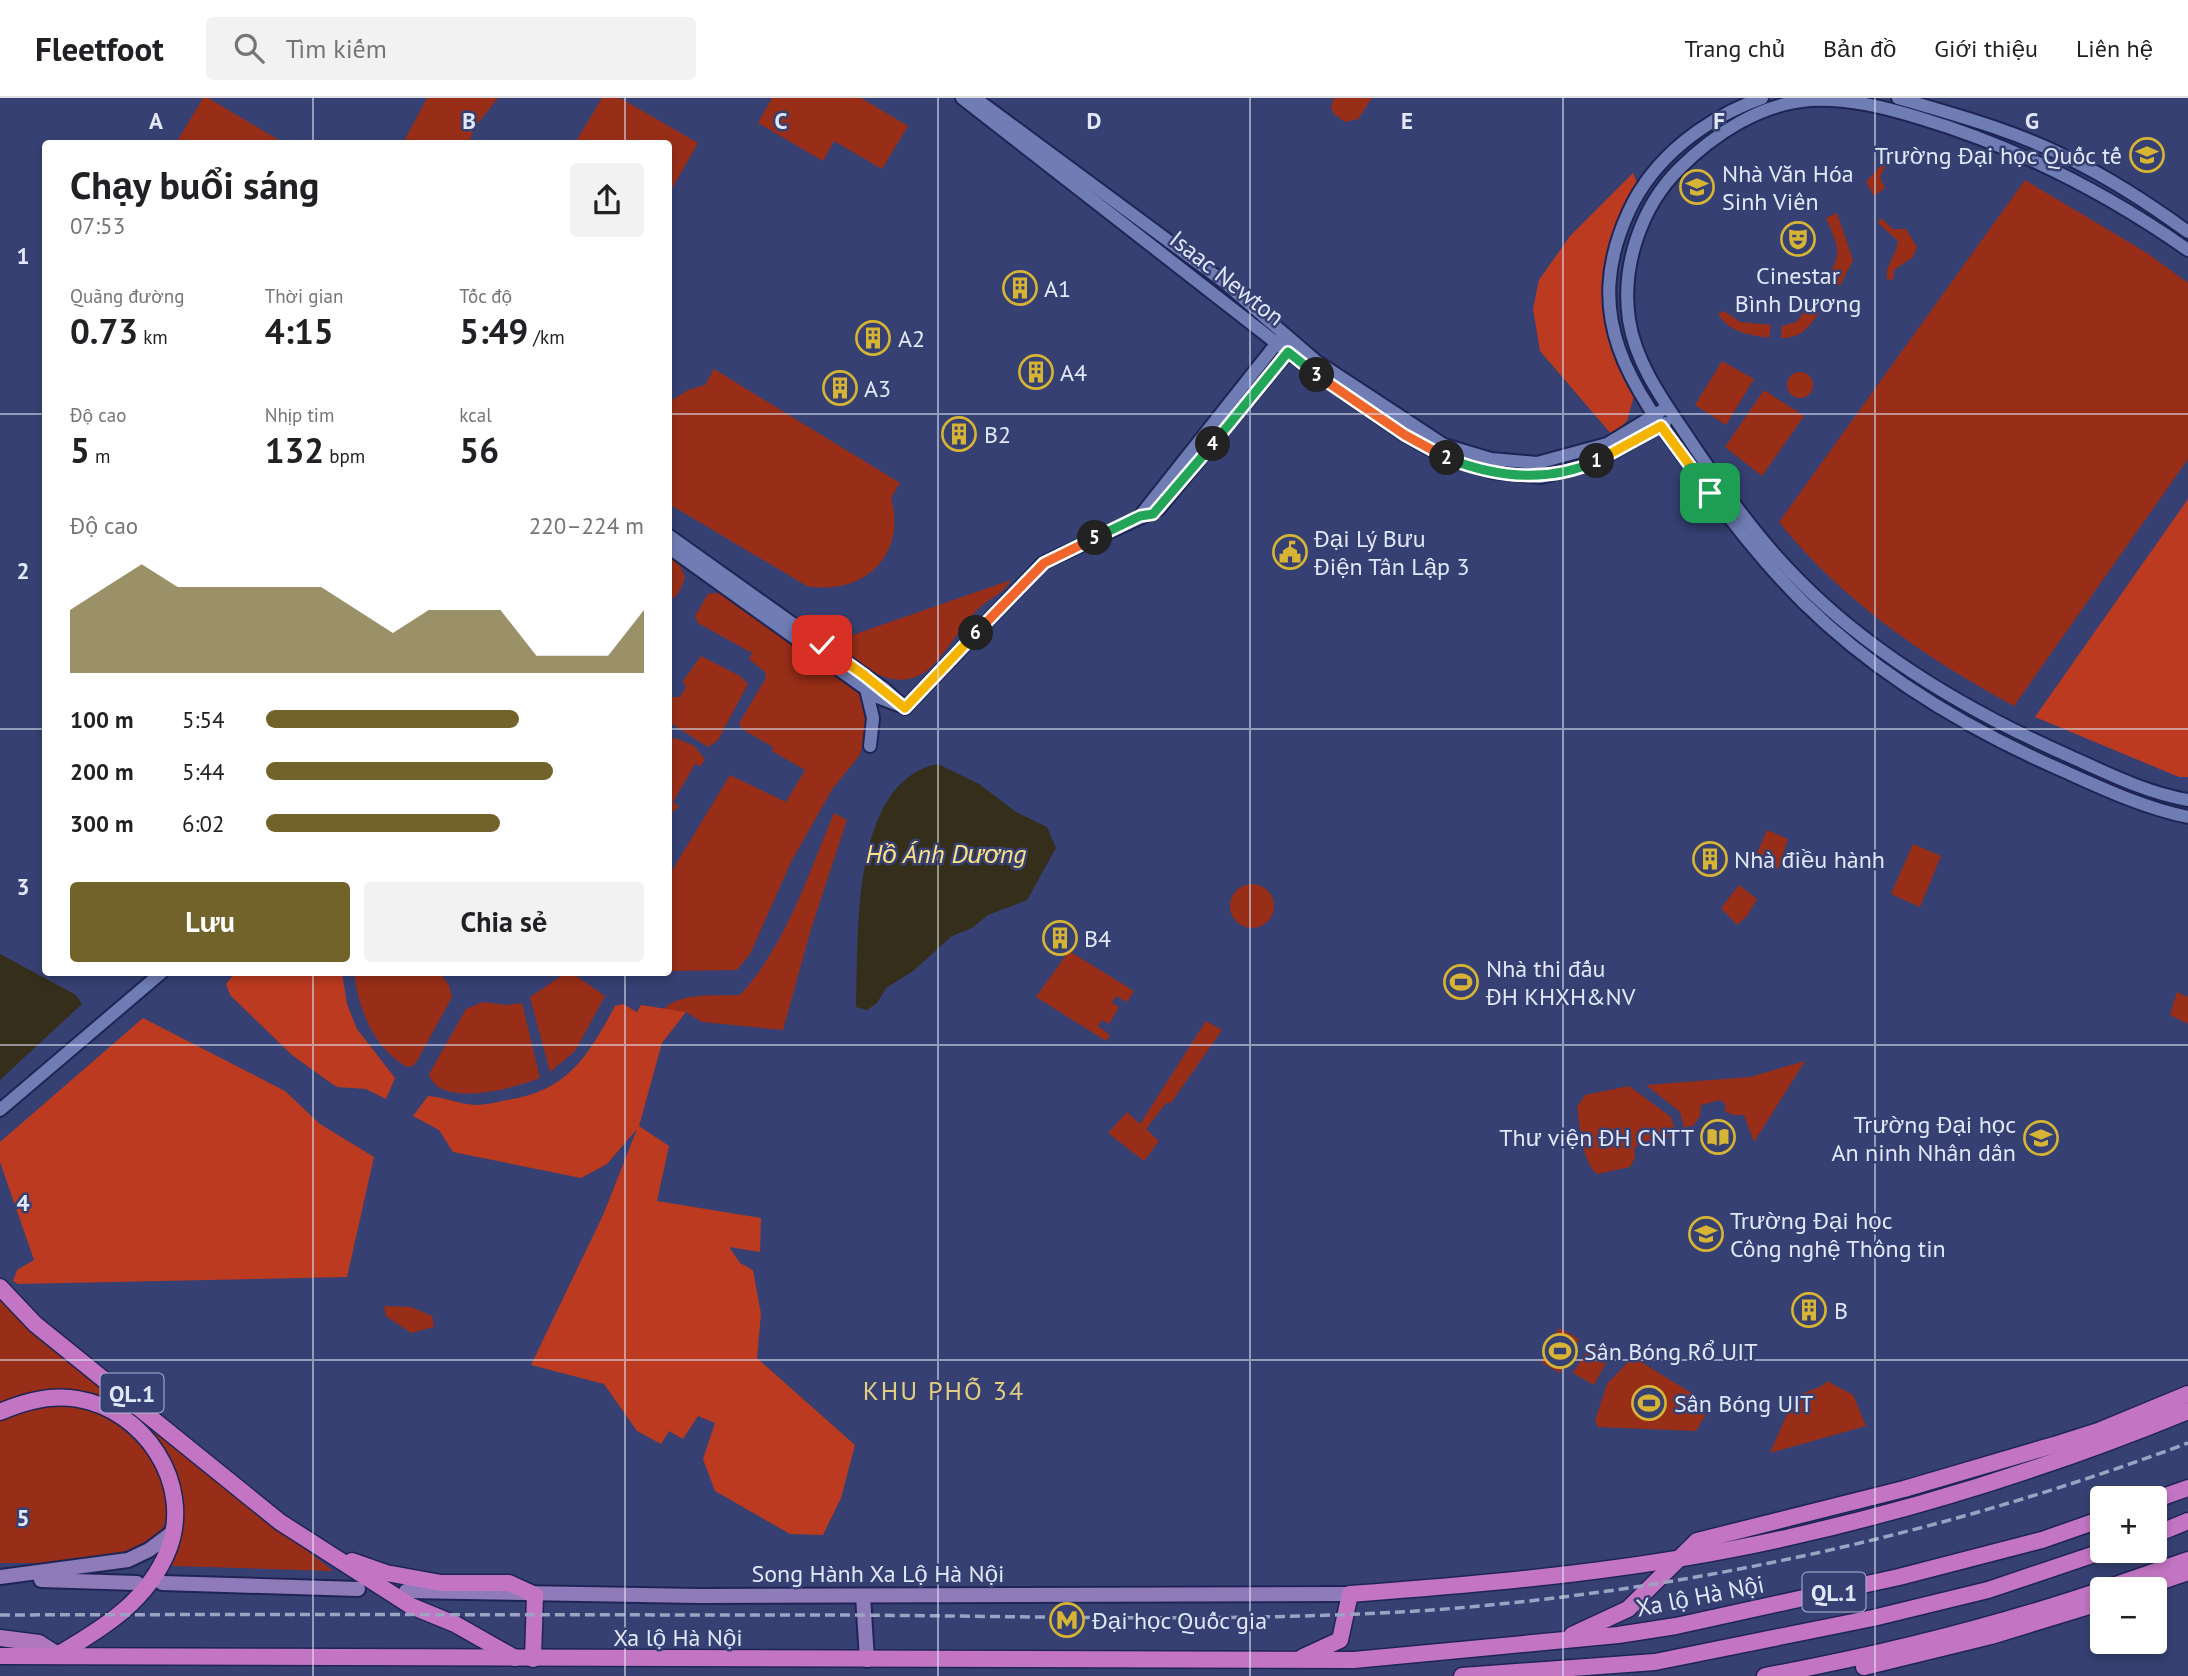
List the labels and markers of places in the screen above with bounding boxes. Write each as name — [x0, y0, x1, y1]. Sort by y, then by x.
school or university icon: Trường Đại học Quốc tế — [2128, 136, 2166, 174]
place label: Trường Đại học Quốc tế — [1875, 140, 2122, 171]
place label: Nhà Văn Hóa Sinh Viên — [1722, 158, 1854, 217]
school or university icon: Nhà Văn Hóa Sinh Viên — [1678, 168, 1716, 206]
theatre icon: Cinestar Bình Dương — [1779, 220, 1817, 258]
place label: Cinestar Bình Dương — [1735, 260, 1861, 319]
building icon: A1 — [1001, 269, 1039, 307]
place label: A1 — [1044, 273, 1071, 304]
building icon: A2 — [854, 319, 892, 357]
place label: A2 — [898, 323, 925, 354]
building icon: A4 — [1017, 353, 1055, 391]
place label: A4 — [1060, 357, 1087, 388]
pin: 3 — [1300, 358, 1334, 392]
building icon: A3 — [821, 369, 859, 407]
place label: A3 — [864, 373, 891, 404]
building icon: B2 — [940, 415, 978, 453]
place label: B2 — [984, 419, 1011, 450]
pin: 4 — [1196, 426, 1230, 462]
pin: 2 — [1430, 440, 1464, 476]
pin: 1 — [1580, 444, 1614, 478]
pin — [1680, 463, 1740, 523]
pin: 5 — [1078, 520, 1112, 556]
place label: Đại Lý Bưu Điện Tân Lập 3 — [1313, 523, 1470, 582]
public building icon: Đại Lý Bưu Điện Tân Lập 3 — [1271, 533, 1309, 571]
pin — [792, 615, 852, 675]
pin: 6 — [958, 616, 993, 650]
building icon: Nhà điều hành — [1691, 840, 1729, 878]
place label: Nhà điều hành — [1734, 844, 1885, 875]
building icon: B4 — [1041, 919, 1079, 957]
place label: B4 — [1084, 923, 1111, 954]
place label: Nhà thi đấu ĐH KHXH&NV — [1485, 953, 1636, 1012]
sports icon: Nhà thi đấu ĐH KHXH&NV — [1442, 963, 1480, 1001]
place label: Trường Đại học An ninh Nhân dân — [1832, 1109, 2016, 1168]
library icon: Thư viện ĐH CNTT — [1699, 1118, 1737, 1156]
school or university icon: Trường Đại học An ninh Nhân dân — [2022, 1119, 2060, 1157]
place label: Thư viện ĐH CNTT — [1499, 1122, 1694, 1153]
place label: Trường Đại học Công nghệ Thông tin — [1730, 1205, 1946, 1264]
school or university icon: Trường Đại học Công nghệ Thông tin — [1687, 1215, 1725, 1253]
building icon: B — [1790, 1291, 1828, 1329]
place label: B — [1834, 1295, 1848, 1326]
sports icon: Sân Bóng Rổ UIT — [1541, 1332, 1579, 1370]
place label: Sân Bóng Rổ UIT — [1584, 1336, 1757, 1367]
sports icon: Sân Bóng UIT — [1630, 1384, 1668, 1422]
place label: Sân Bóng UIT — [1674, 1388, 1813, 1419]
metro station icon: Đại học Quốc gia — [1048, 1601, 1086, 1639]
place label: Đại học Quốc gia — [1091, 1605, 1267, 1636]

